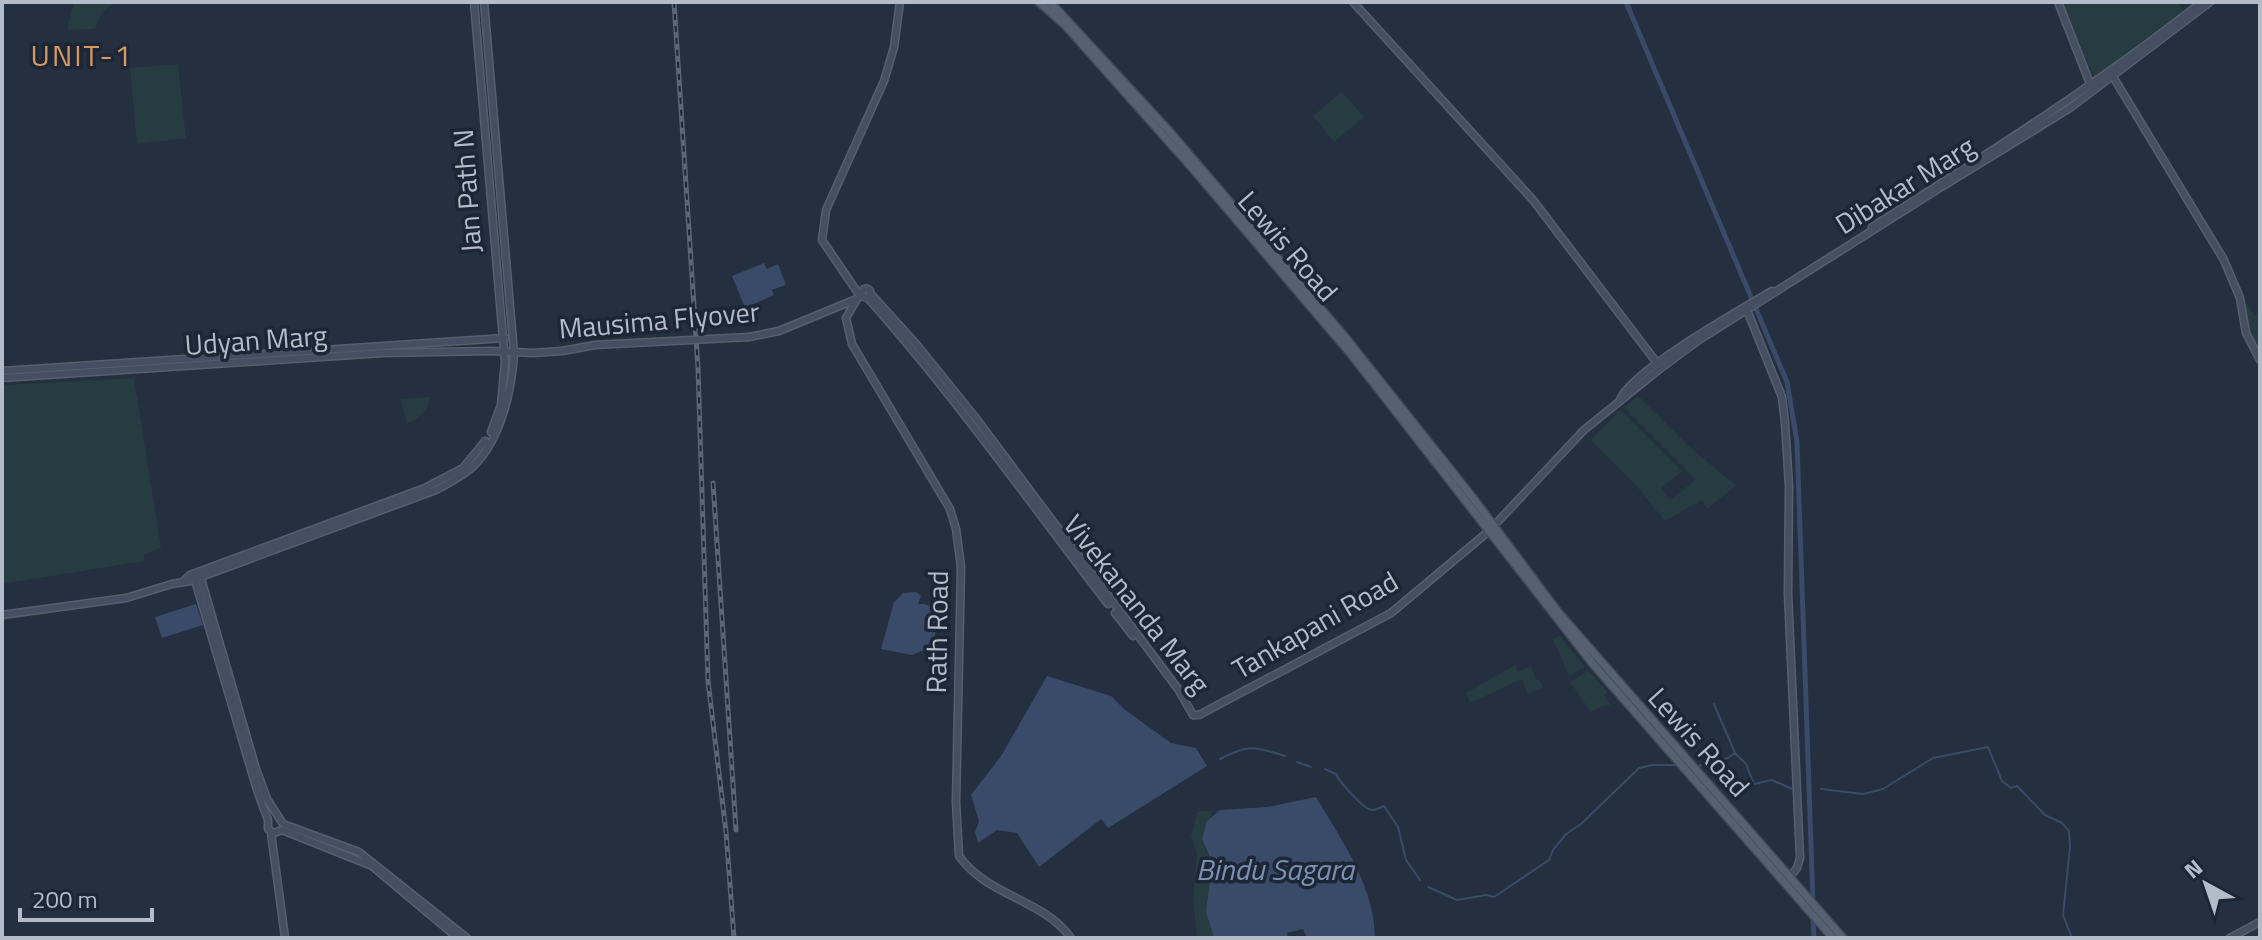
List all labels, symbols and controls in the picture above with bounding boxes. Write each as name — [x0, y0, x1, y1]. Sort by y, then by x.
district label: UNIT-1 — [31, 32, 133, 78]
street label: Dibakar Marg — [1827, 125, 1983, 245]
street label: Jan Path N — [441, 128, 492, 254]
street label: Lewis Road — [1228, 181, 1349, 311]
street label: Mausima Flyover — [557, 289, 761, 350]
street label: Udyan Marg — [183, 313, 329, 366]
street label: Vivekananda Marg — [1053, 505, 1221, 703]
street label: Tankapani Road — [1224, 560, 1406, 690]
street label: Rath Road — [914, 570, 959, 694]
street label: Lewis Road — [1638, 677, 1760, 806]
north arrow — [2166, 844, 2246, 924]
water label: Bindu Sagara — [1196, 846, 1356, 892]
text: N — [2176, 851, 2210, 887]
scale bar — [20, 872, 152, 922]
text: 200 m — [32, 881, 98, 917]

